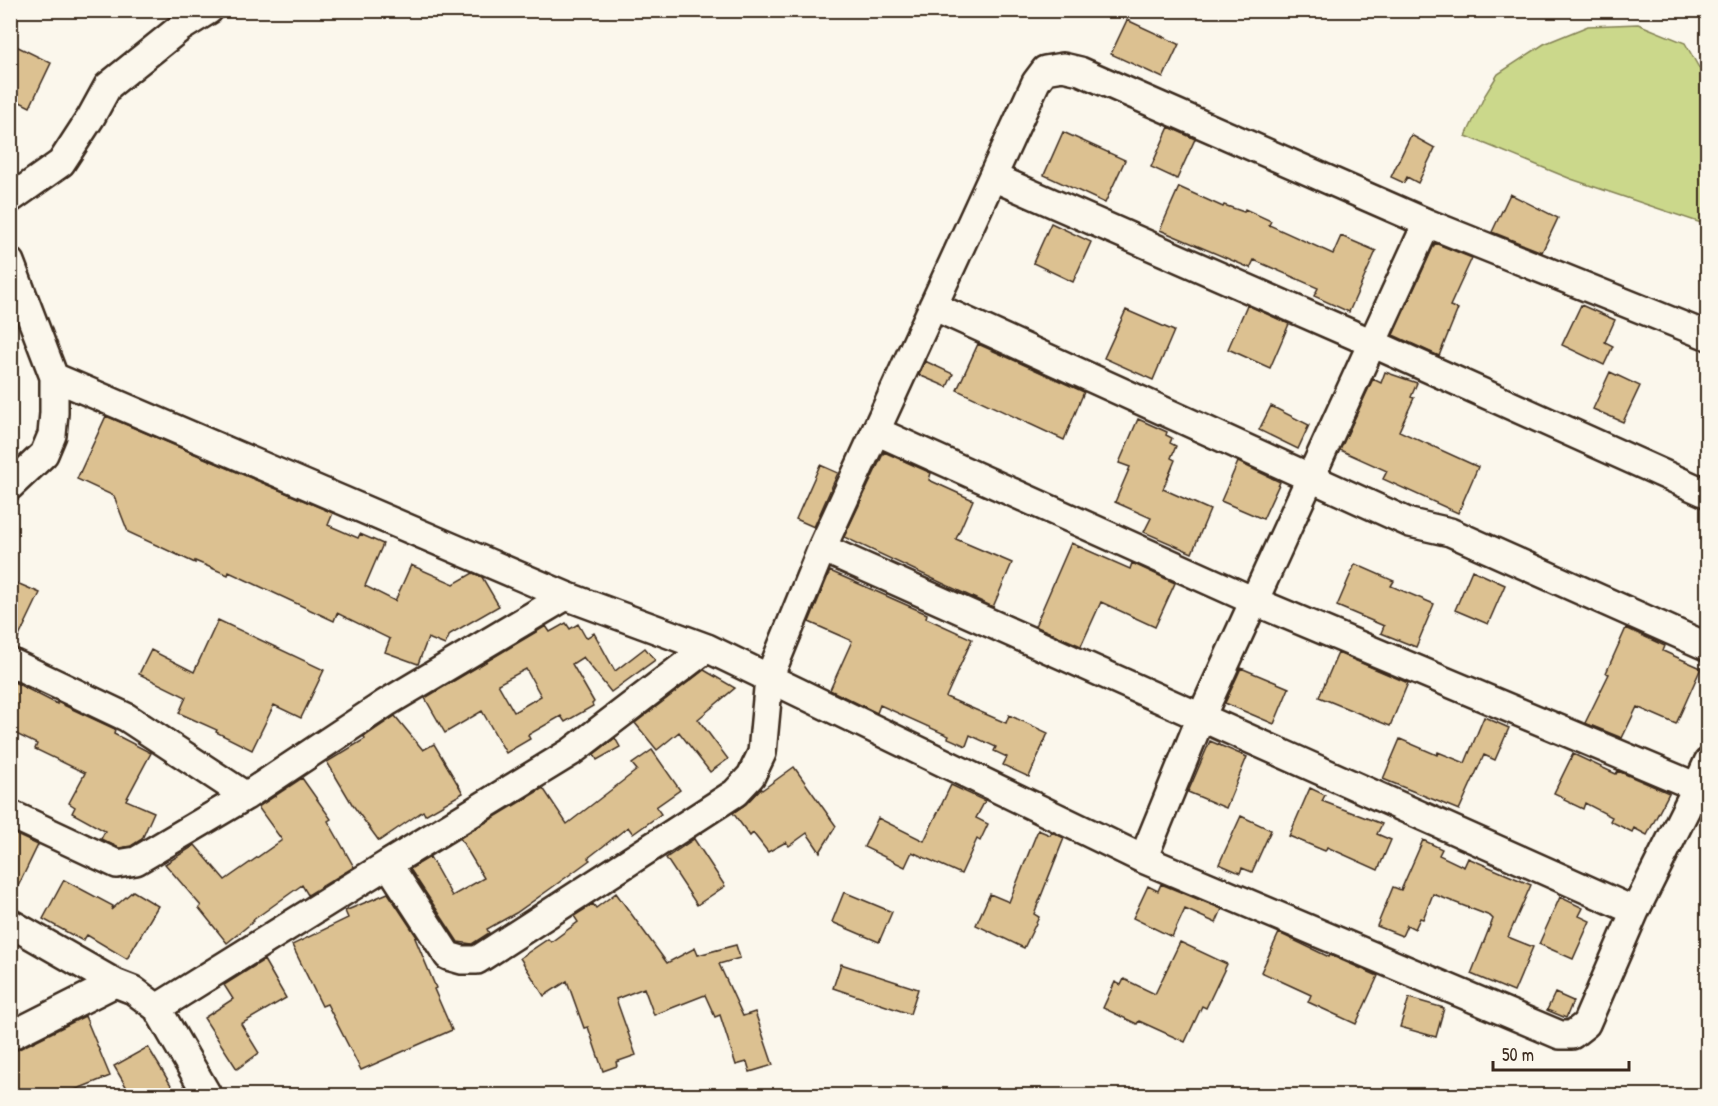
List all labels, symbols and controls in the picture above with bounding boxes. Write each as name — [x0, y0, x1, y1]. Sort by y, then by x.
scale bar — [1493, 1034, 1630, 1072]
text: 50 m — [1502, 1042, 1534, 1067]

